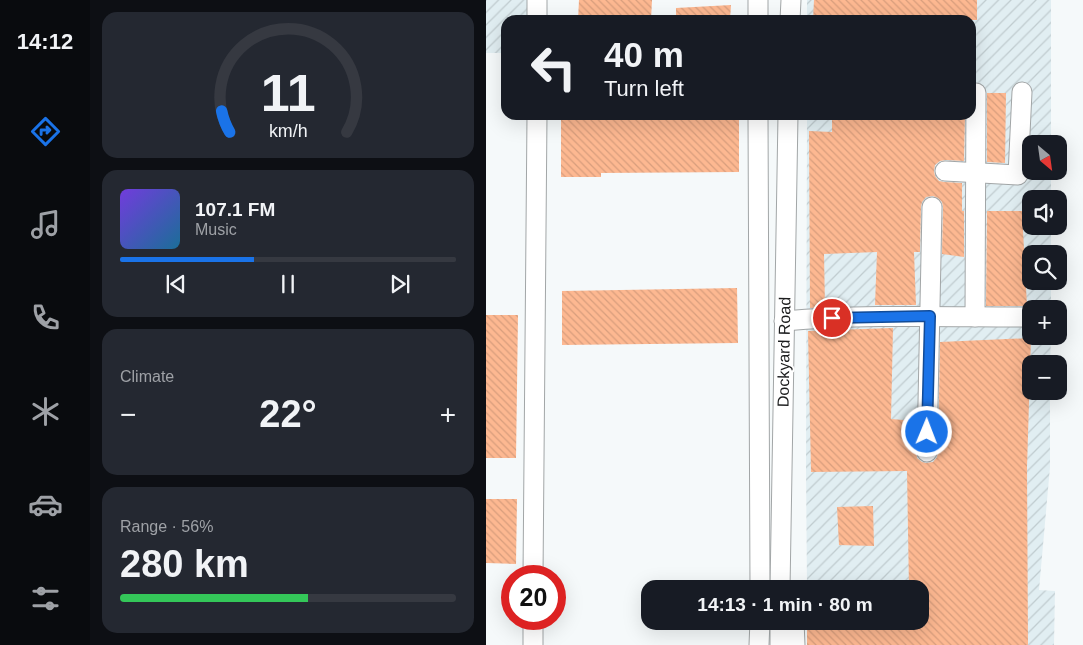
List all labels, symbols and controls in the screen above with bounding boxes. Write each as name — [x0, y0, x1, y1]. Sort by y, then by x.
text: 14:12 — [17, 29, 73, 54]
icon: left — [521, 35, 586, 100]
text: 40 m — [604, 35, 684, 74]
text: 11 — [261, 64, 315, 122]
text: Turn left — [604, 76, 684, 101]
icon: directions — [28, 114, 63, 149]
text: km/h — [269, 121, 307, 141]
north arrow — [1022, 135, 1067, 180]
map controls — [1022, 135, 1067, 400]
button: sound — [1022, 190, 1067, 235]
text: 107.1 FM — [195, 199, 275, 220]
icon: music — [28, 207, 63, 242]
text: Music — [195, 221, 237, 238]
button: search — [1022, 245, 1067, 290]
icon: previous — [162, 270, 190, 298]
icon: pause — [274, 270, 302, 298]
icon: next — [386, 270, 414, 298]
street label: Dockyard Road — [775, 297, 793, 407]
pin — [811, 297, 853, 339]
icon: phone — [28, 300, 63, 335]
button: + — [1022, 300, 1067, 345]
icon: arrive — [818, 304, 846, 332]
button: − — [1022, 355, 1067, 400]
text: Climate — [120, 368, 174, 385]
text: 22° — [259, 393, 317, 435]
icon: climate — [28, 394, 63, 429]
text: − — [120, 399, 136, 430]
text: + — [440, 399, 456, 430]
position arrow — [900, 405, 952, 457]
icon: car — [28, 487, 63, 522]
text: Range · 56% — [120, 518, 213, 535]
text: 280 km — [120, 543, 249, 585]
speed limit sign: 20 — [501, 565, 566, 630]
icon: filters — [28, 581, 63, 616]
text: 14:13 · 1 min · 80 m — [697, 594, 873, 615]

